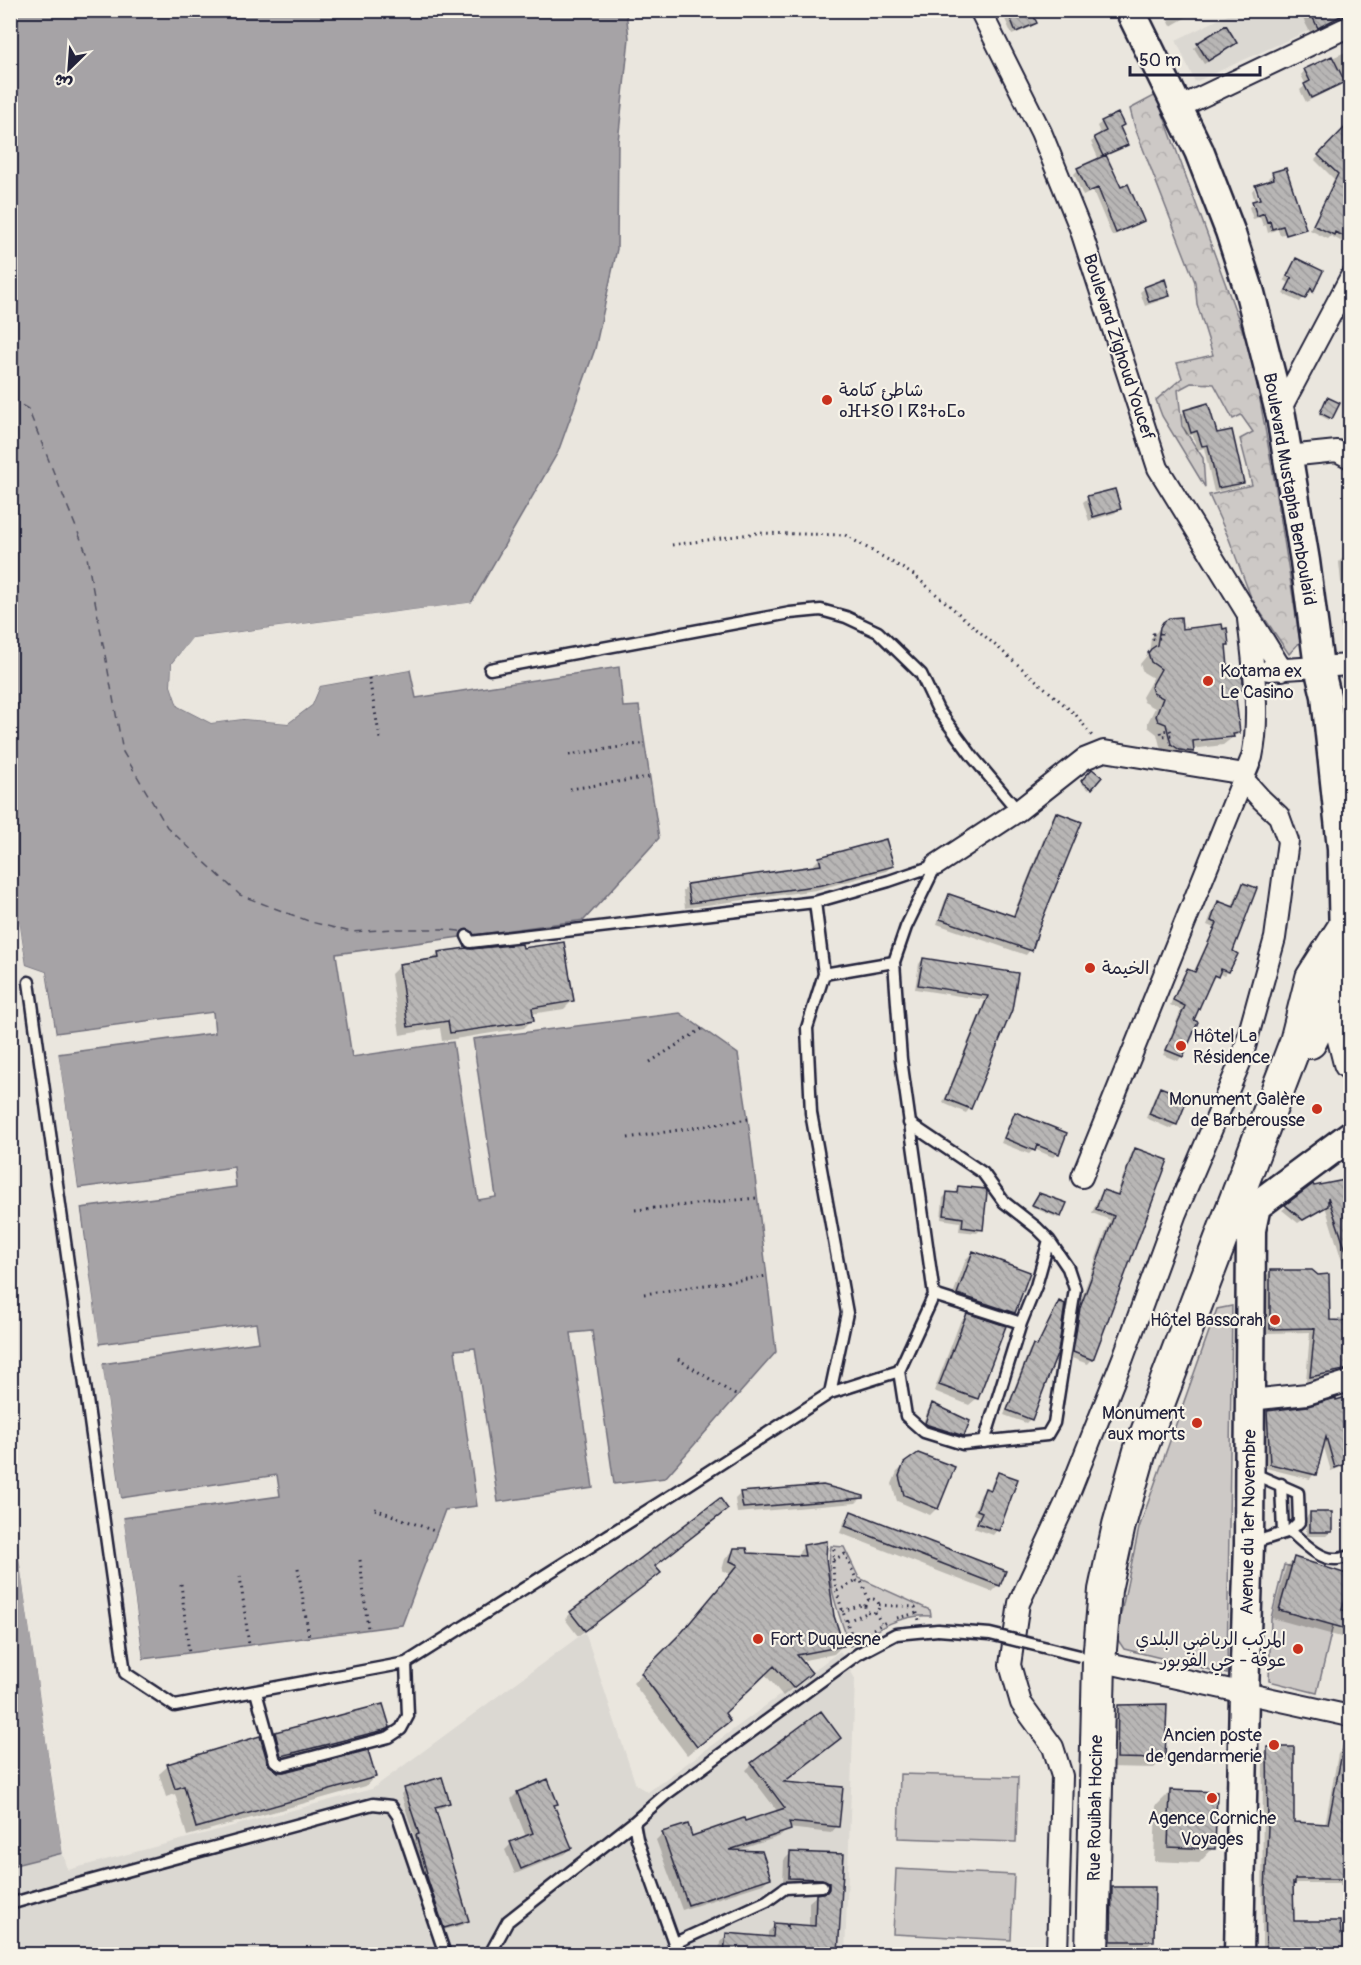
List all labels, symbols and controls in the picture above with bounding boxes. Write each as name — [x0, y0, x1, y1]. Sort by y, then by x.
north arrow — [39, 39, 99, 99]
scale bar — [1130, 39, 1260, 77]
text: 50 m — [1139, 49, 1181, 72]
text: ش — [51, 69, 75, 94]
street label: Boulevard Zighoud Youcef — [1077, 251, 1160, 444]
street label: Boulevard Mustapha Benboulaïd — [1258, 371, 1321, 607]
place label: شاطئ كتامة ⴰⴼⵜⵉⵙ ⵏ ⴽⵓⵜⴰⵎⴰ — [839, 379, 965, 423]
marker: شاطئ كتامة ⴰⴼⵜⵉⵙ ⵏ ⴽⵓⵜⴰⵎⴰ — [820, 393, 834, 407]
place label: Kotama ex Le Casino — [1220, 660, 1302, 704]
marker: Kotama ex Le Casino — [1201, 674, 1215, 688]
place label: الخيمة — [1102, 957, 1149, 980]
marker: الخيمة — [1083, 961, 1097, 975]
place label: Hôtel La Résidence — [1193, 1025, 1270, 1069]
marker: Hôtel La Résidence — [1174, 1039, 1188, 1053]
place label: Monument Galère de Barberousse — [1169, 1088, 1305, 1132]
marker: Monument Galère de Barberousse — [1310, 1102, 1324, 1116]
place label: Hôtel Bassorah — [1150, 1309, 1263, 1332]
marker: Hôtel Bassorah — [1268, 1313, 1282, 1327]
place label: Monument aux morts — [1102, 1402, 1186, 1446]
marker: Monument aux morts — [1190, 1416, 1204, 1430]
street label: Avenue du 1er Novembre — [1235, 1429, 1262, 1615]
place label: Fort Duquesne — [770, 1628, 881, 1651]
place label: المركب الرياضي البلدي عوقة - حي الفوبور — [1136, 1628, 1286, 1676]
marker: Fort Duquesne — [751, 1632, 765, 1646]
marker: المركب الرياضي البلدي عوقة - حي الفوبور — [1291, 1642, 1305, 1656]
place label: Ancien poste de gendarmerie — [1145, 1724, 1262, 1768]
street label: Rue Rouibah Hocine — [1083, 1734, 1108, 1881]
marker: Ancien poste de gendarmerie — [1267, 1738, 1281, 1752]
marker: Agence Corniche Voyages — [1205, 1791, 1219, 1805]
place label: Agence Corniche Voyages — [1148, 1807, 1276, 1851]

